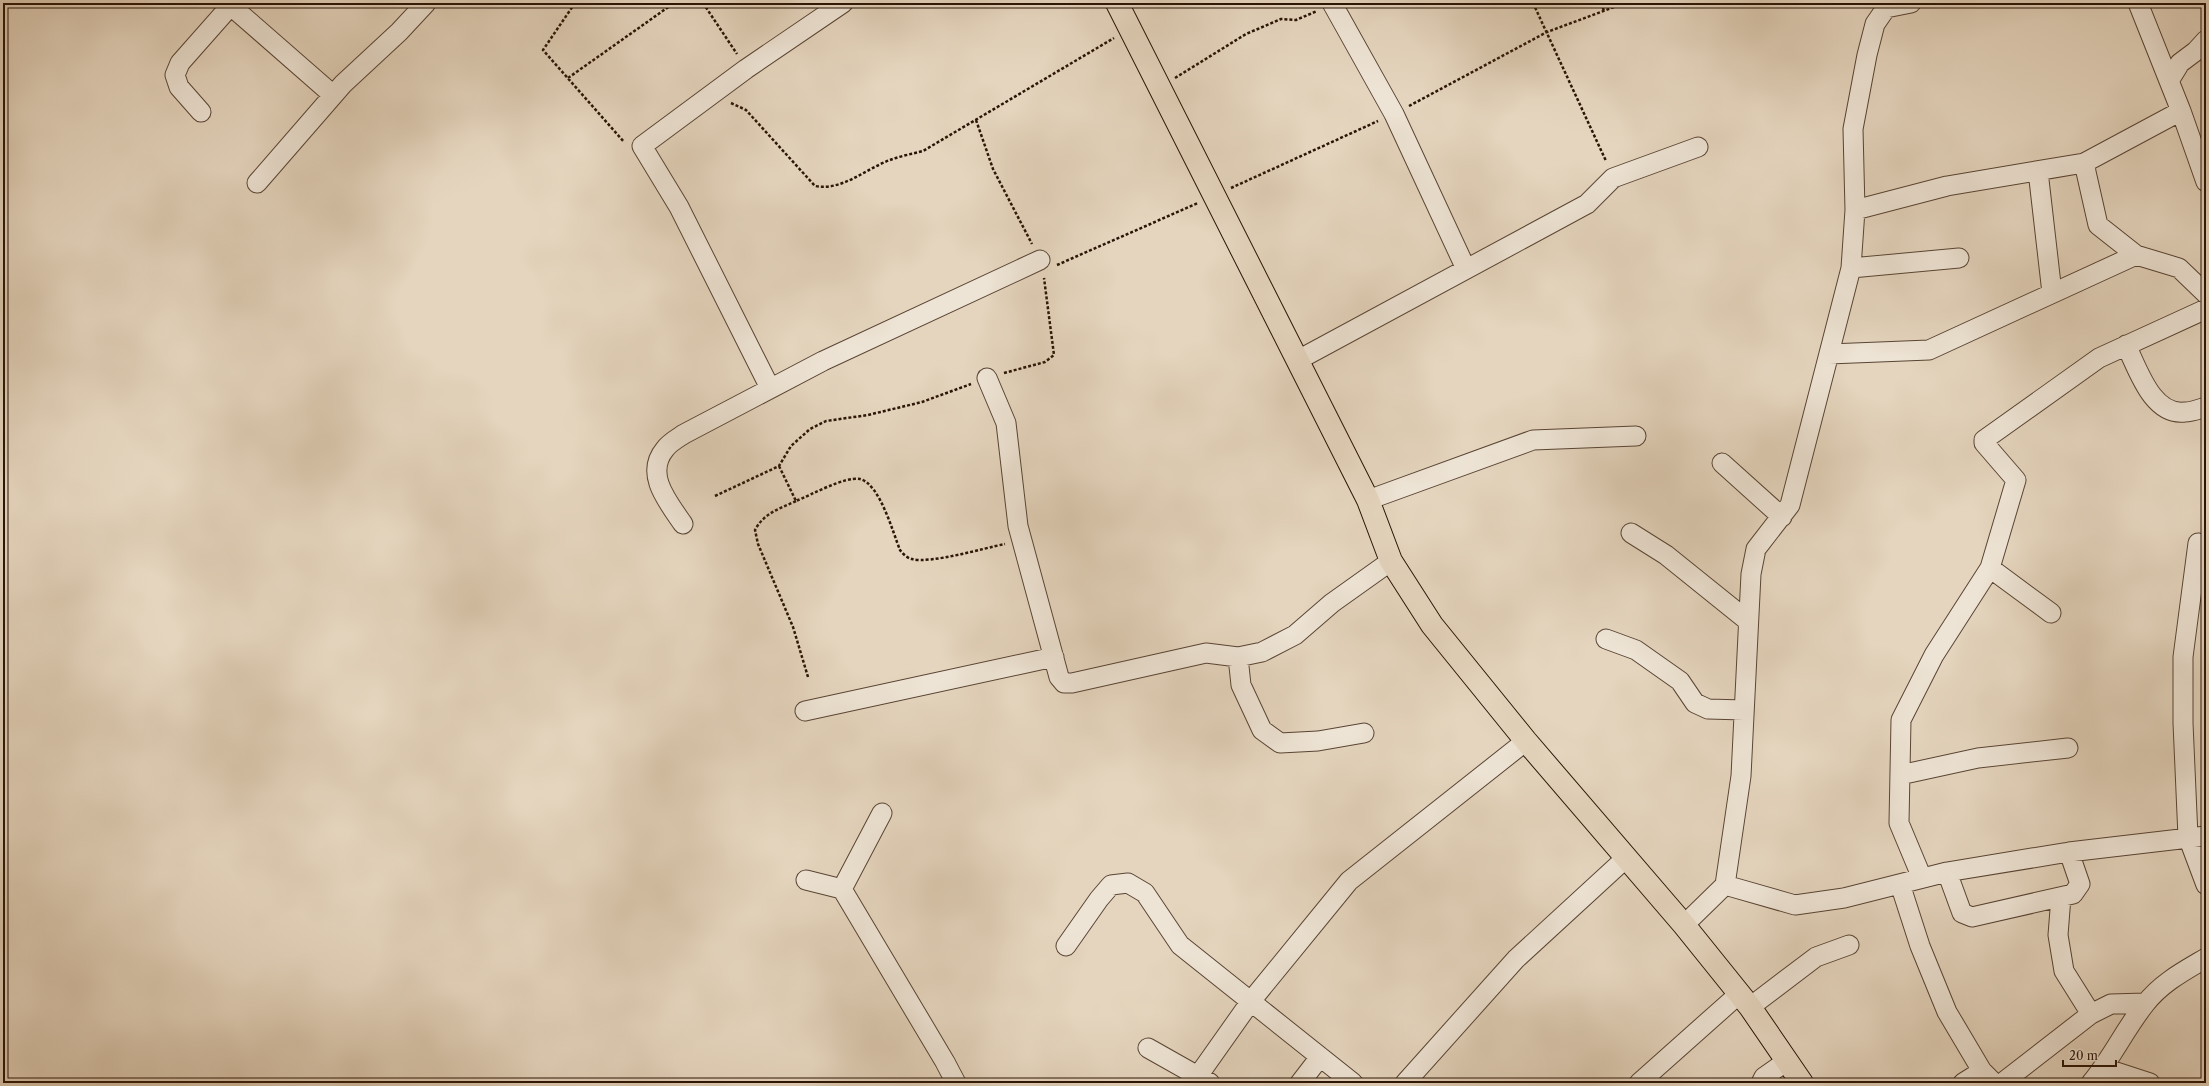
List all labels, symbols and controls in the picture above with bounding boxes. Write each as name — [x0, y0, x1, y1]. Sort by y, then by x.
scale bar — [2063, 1042, 2116, 1068]
text: 20 m — [2069, 1048, 2098, 1063]

